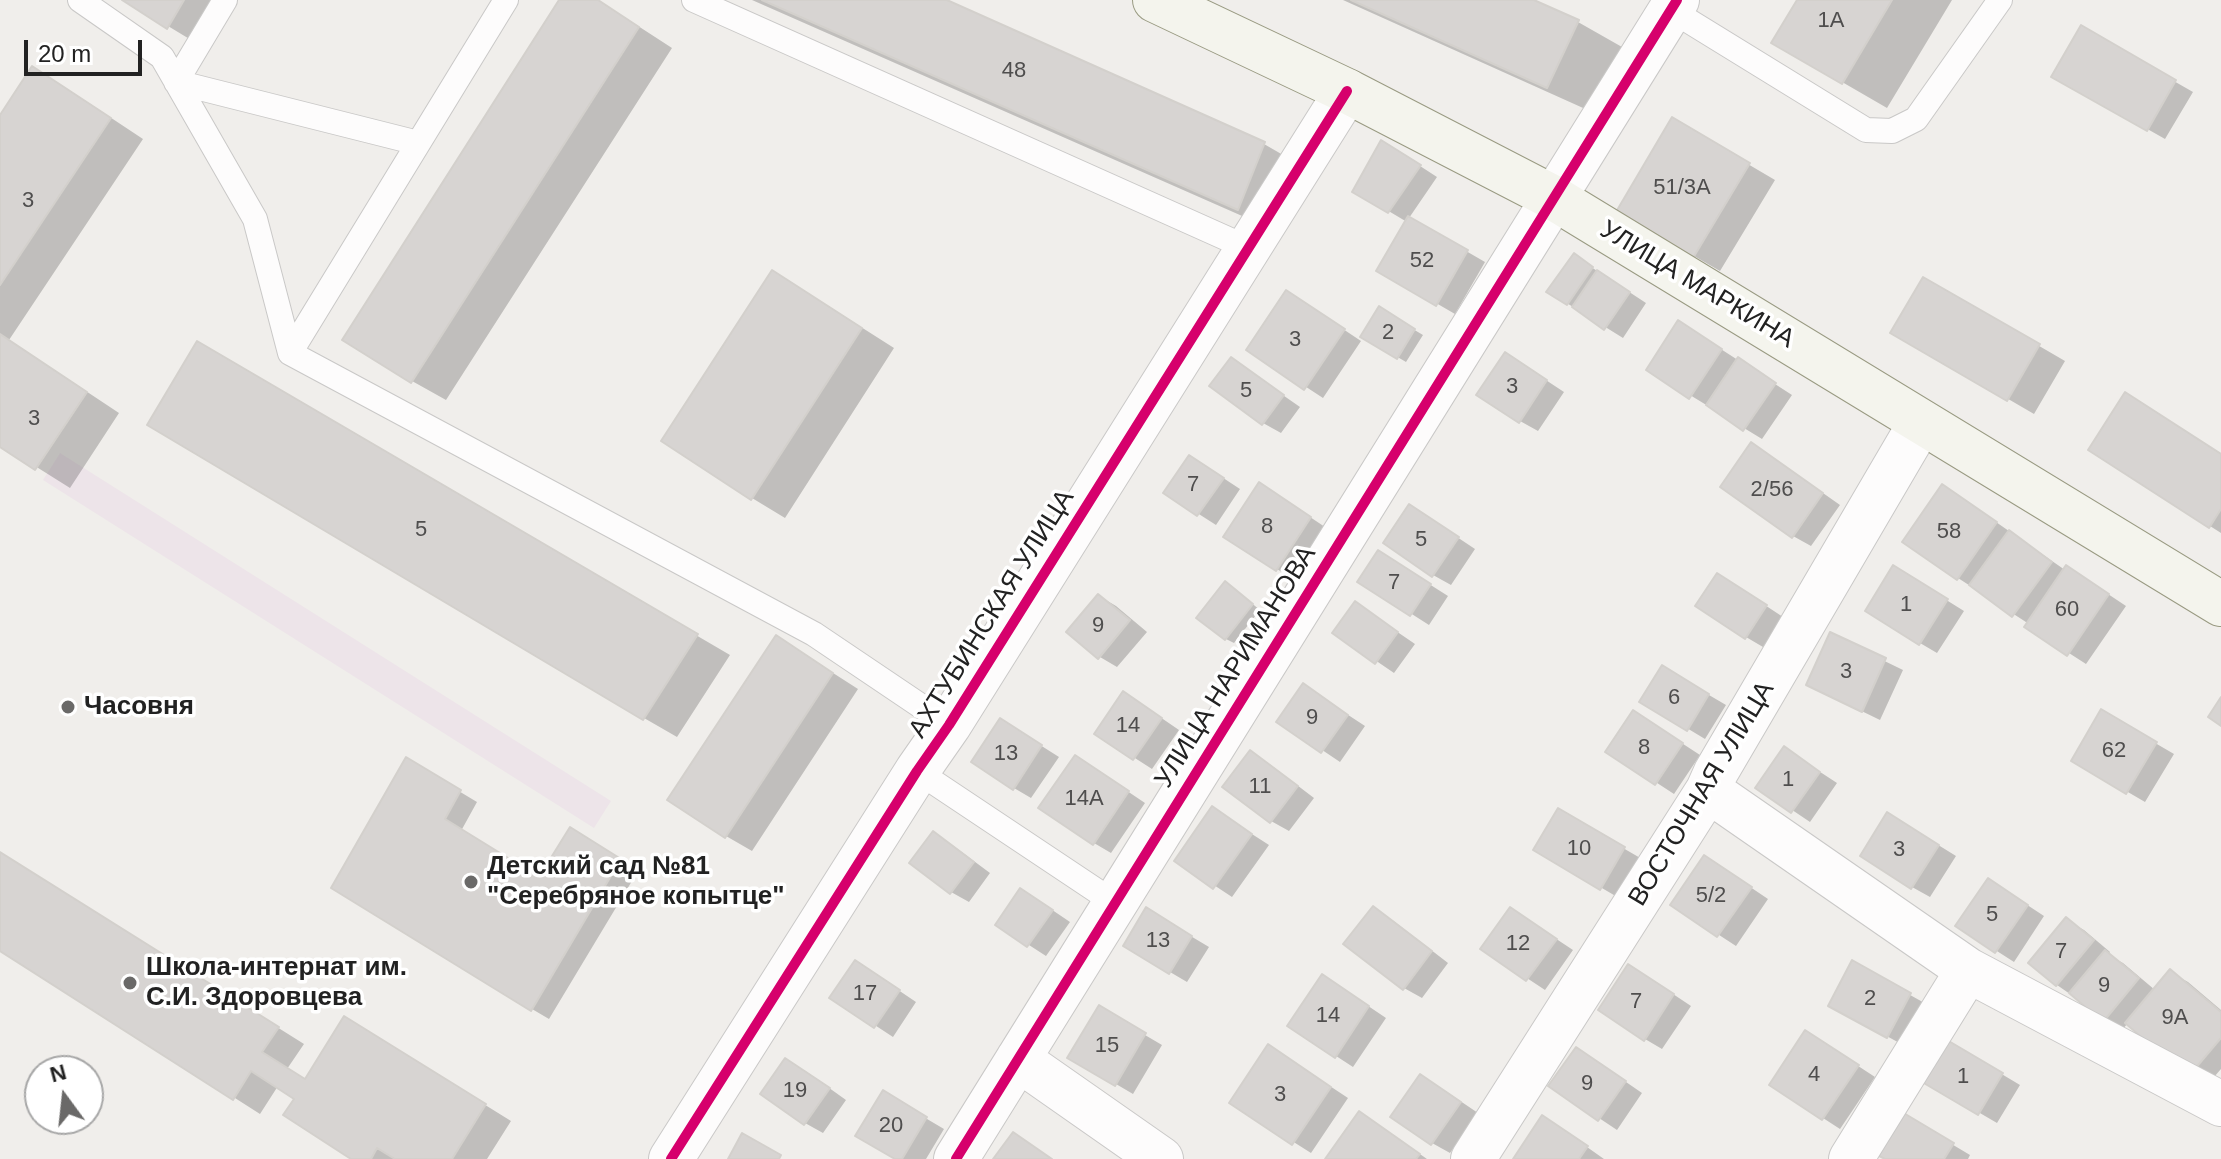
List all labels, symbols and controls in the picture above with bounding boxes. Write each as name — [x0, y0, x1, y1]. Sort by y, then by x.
house number: 1А — [1818, 8, 1844, 34]
scale bar — [28, 24, 146, 74]
text: 20 m — [38, 40, 91, 67]
house number: 48 — [1002, 58, 1026, 84]
house number: 51/3А — [1653, 175, 1711, 201]
house number: 3 — [22, 188, 34, 214]
street label: УЛИЦА МАРКИНА — [1594, 215, 1800, 355]
house number: 52 — [1410, 248, 1434, 274]
house number: 2 — [1382, 320, 1394, 346]
house number: 3 — [1289, 327, 1301, 353]
house number: 3 — [1506, 374, 1518, 400]
house number: 5 — [1240, 378, 1252, 404]
house number: 3 — [28, 406, 40, 432]
house number: 7 — [1187, 472, 1199, 498]
house number: 2/56 — [1751, 477, 1793, 503]
street label: АХТУБИНСКАЯ УЛИЦА — [903, 484, 1081, 744]
house number: 8 — [1261, 514, 1273, 540]
house number: 5 — [415, 517, 427, 543]
house number: 58 — [1937, 519, 1961, 545]
house number: 5 — [1415, 527, 1427, 553]
street label: УЛИЦА НАРИМАНОВА — [1149, 540, 1323, 794]
house number: 7 — [1388, 570, 1400, 596]
house number: 1 — [1900, 592, 1912, 618]
house number: 60 — [2055, 597, 2079, 623]
house number: 9 — [1092, 613, 1104, 639]
house number: 3 — [1840, 659, 1852, 685]
street label: ВОСТОЧНАЯ УЛИЦА — [1623, 676, 1781, 912]
house number: 6 — [1668, 685, 1680, 711]
place label: Часовня — [84, 691, 194, 723]
marker: Часовня — [59, 698, 77, 716]
house number: 9 — [1306, 705, 1318, 731]
house number: 14 — [1116, 713, 1140, 739]
house number: 8 — [1638, 735, 1650, 761]
house number: 62 — [2102, 738, 2126, 764]
house number: 13 — [994, 741, 1018, 767]
house number: 1 — [1782, 767, 1794, 793]
house number: 11 — [1249, 774, 1271, 800]
house number: 14А — [1064, 786, 1104, 812]
house number: 10 — [1567, 836, 1591, 862]
house number: 3 — [1893, 837, 1905, 863]
place label: Детский сад №81 "Серебряное копытце" — [487, 851, 785, 912]
marker: Детский сад №81 "Серебряное копытце" — [462, 873, 480, 891]
house number: 5/2 — [1696, 883, 1726, 909]
house number: 5 — [1986, 902, 1998, 928]
house number: 13 — [1146, 928, 1170, 954]
house number: 12 — [1506, 931, 1530, 957]
house number: 7 — [2055, 939, 2067, 965]
place label: Школа-интернат им. С.И. Здоровцева — [146, 952, 407, 1014]
house number: 9 — [2098, 973, 2110, 999]
marker: Школа-интернат им. С.И. Здоровцева — [121, 974, 139, 992]
house number: 17 — [853, 981, 877, 1007]
house number: 2 — [1864, 986, 1876, 1012]
house number: 7 — [1630, 989, 1642, 1015]
house number: 14 — [1316, 1003, 1340, 1029]
house number: 9А — [2162, 1005, 2188, 1031]
house number: 15 — [1095, 1033, 1119, 1059]
north arrow — [24, 1055, 104, 1135]
text: N — [47, 1059, 69, 1087]
house number: 4 — [1808, 1062, 1820, 1088]
house number: 1 — [1957, 1064, 1969, 1090]
house number: 9 — [1581, 1071, 1593, 1097]
house number: 19 — [783, 1078, 807, 1104]
house number: 3 — [1274, 1082, 1286, 1108]
house number: 20 — [879, 1113, 903, 1139]

